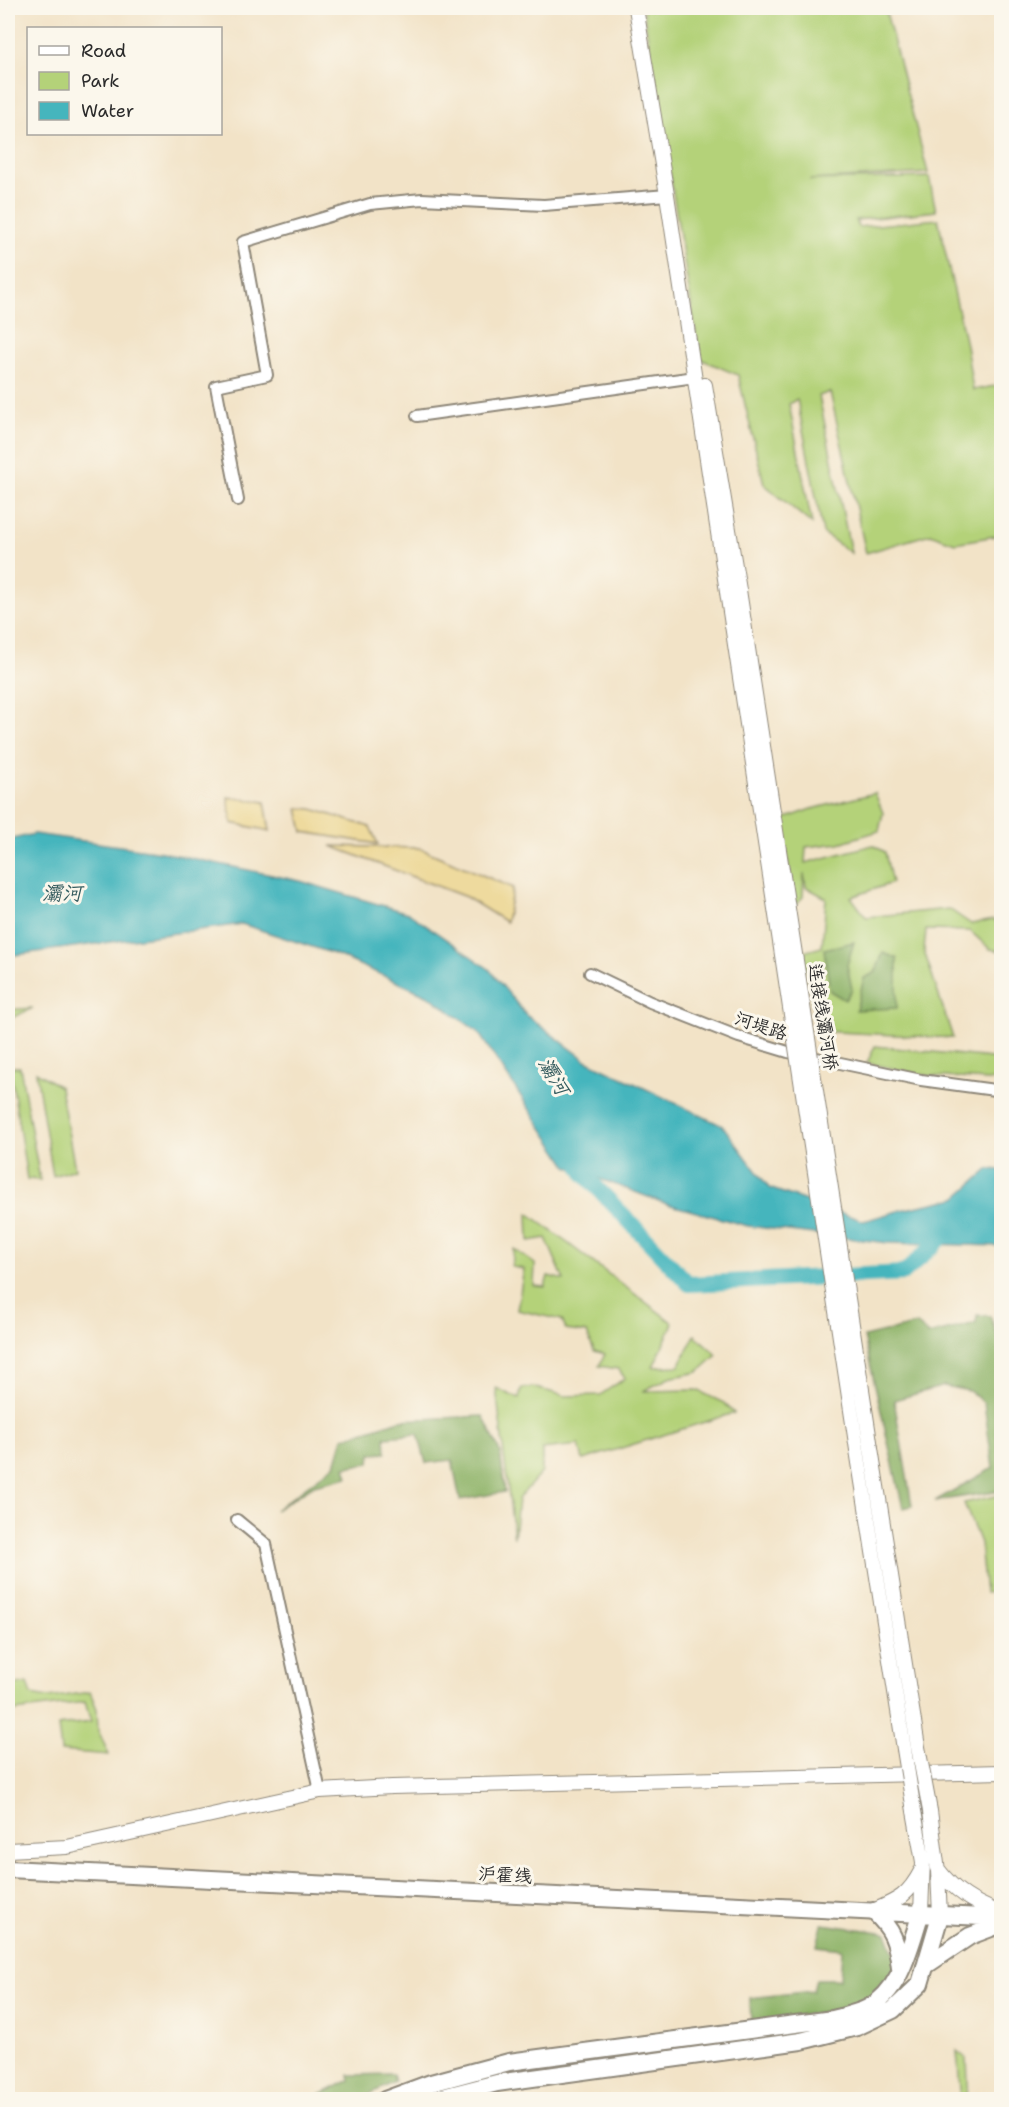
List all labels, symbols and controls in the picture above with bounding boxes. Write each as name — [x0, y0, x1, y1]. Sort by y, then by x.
legend — [27, 27, 222, 135]
text: Road — [81, 39, 126, 63]
text: Park — [81, 69, 120, 93]
text: Water — [81, 99, 134, 123]
water label: 灞河 — [42, 880, 85, 906]
street label: 连接线灞河桥 — [803, 962, 843, 1072]
street label: 河堤路 — [732, 1006, 790, 1046]
water label: 灞河 — [533, 1052, 577, 1102]
street label: 沪霍线 — [477, 1862, 533, 1888]

